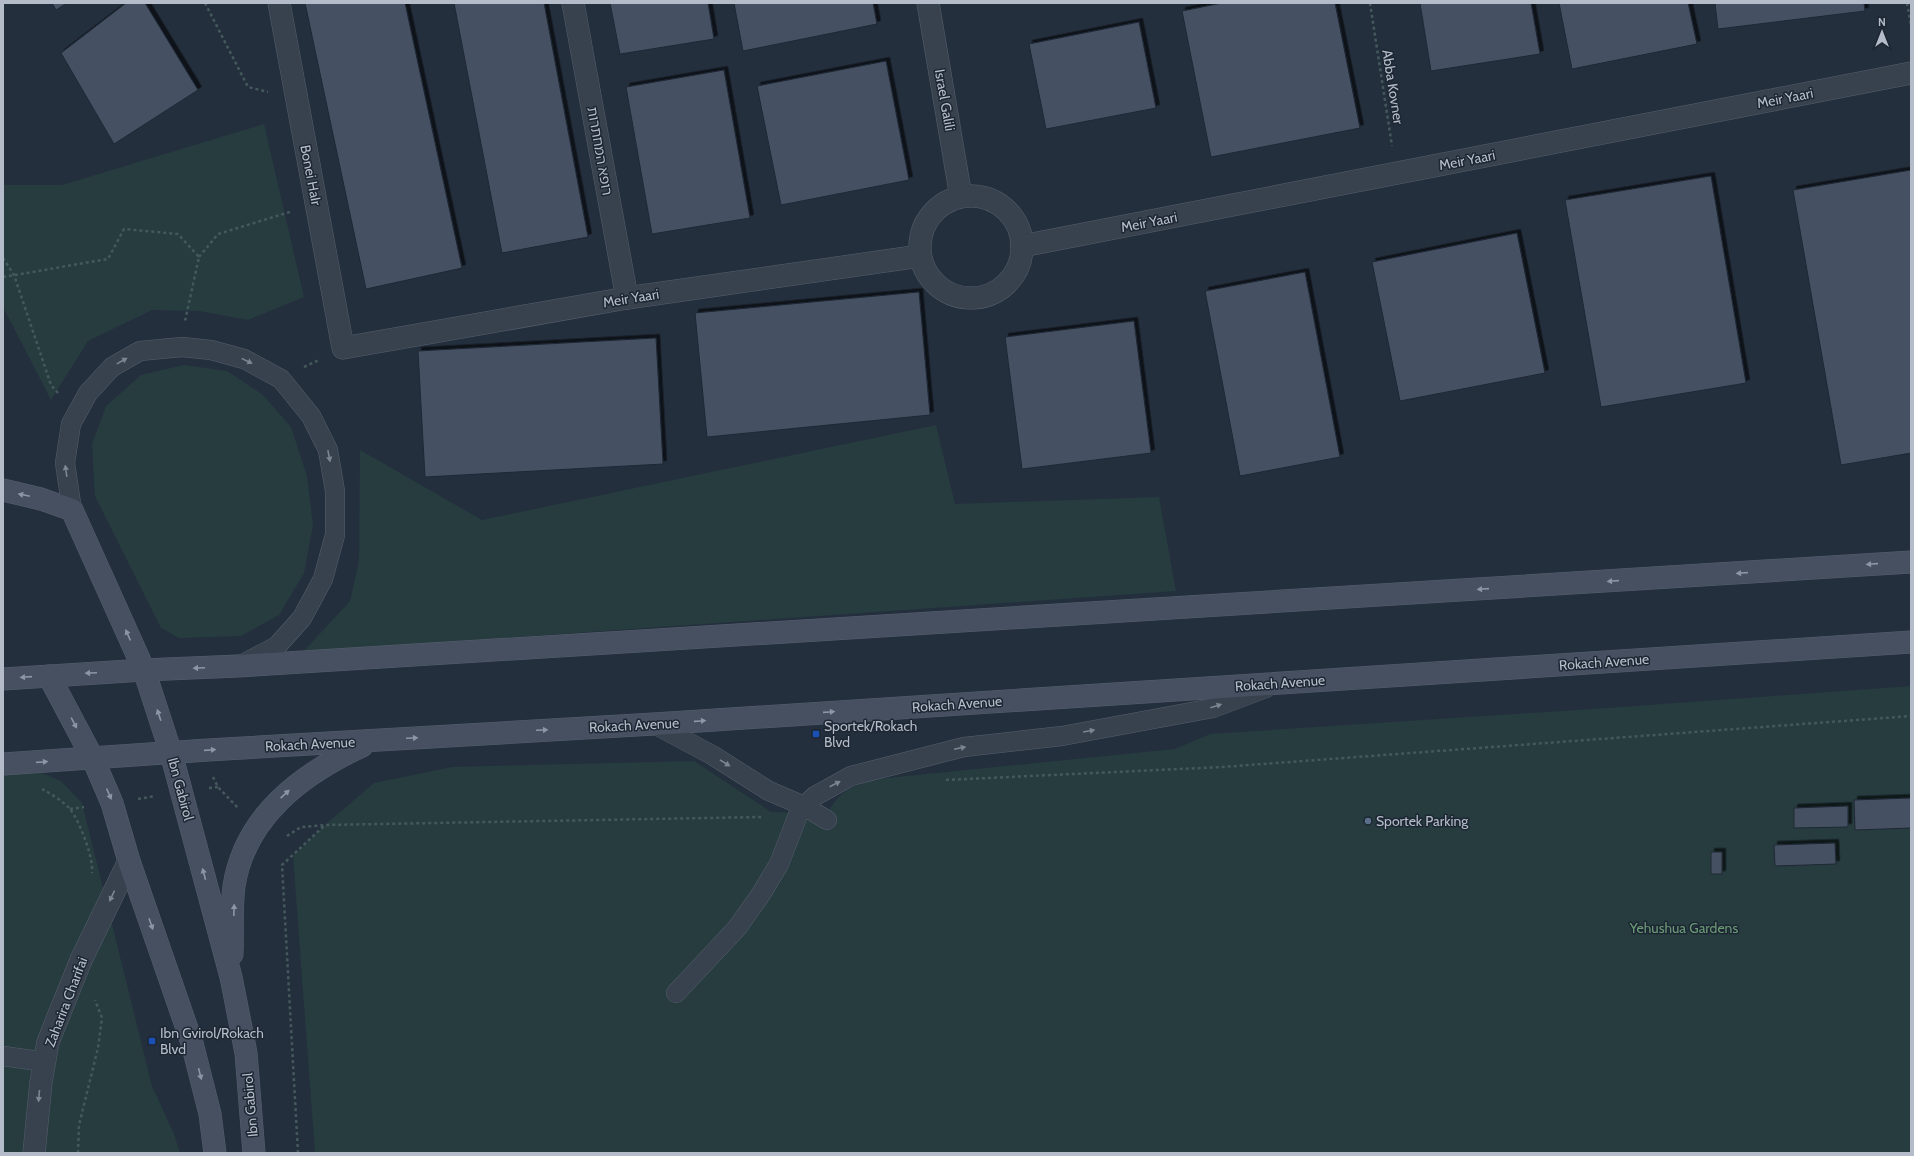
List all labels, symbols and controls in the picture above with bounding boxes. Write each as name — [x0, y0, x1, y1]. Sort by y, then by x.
north arrow — [1862, 12, 1902, 52]
text: N — [1878, 15, 1886, 29]
street label: Abba Kovner — [1378, 48, 1408, 126]
street label: Israel Galili — [931, 68, 959, 132]
street label: Meir Yaari — [1755, 84, 1815, 112]
street label: רופא המחתרות — [583, 105, 617, 197]
street label: Bonei HaIr — [296, 143, 326, 207]
street label: Meir Yaari — [1437, 146, 1497, 174]
street label: Meir Yaari — [1119, 208, 1179, 236]
street label: Meir Yaari — [602, 285, 660, 311]
one-way arrow — [116, 358, 128, 365]
one-way arrow — [241, 358, 253, 364]
one-way arrow — [326, 450, 332, 462]
one-way arrow — [63, 465, 69, 477]
one-way arrow — [18, 492, 30, 498]
one-way arrow — [1866, 561, 1878, 568]
one-way arrow — [1736, 569, 1748, 576]
one-way arrow — [1607, 577, 1619, 584]
one-way arrow — [1477, 585, 1489, 592]
one-way arrow — [125, 629, 131, 640]
street label: Rokach Avenue — [1558, 650, 1650, 674]
one-way arrow — [193, 664, 205, 671]
one-way arrow — [85, 670, 97, 677]
street label: Rokach Avenue — [1234, 671, 1326, 695]
one-way arrow — [20, 674, 32, 681]
street label: Rokach Avenue — [911, 692, 1003, 716]
one-way arrow — [1211, 703, 1223, 709]
one-way arrow — [156, 709, 162, 721]
one-way arrow — [823, 709, 835, 716]
street label: Rokach Avenue — [588, 714, 680, 736]
one-way arrow — [71, 717, 77, 728]
one-way arrow — [693, 717, 706, 724]
place label: Sportek/Rokach Blvd — [824, 717, 917, 751]
one-way arrow — [536, 727, 548, 734]
one-way arrow — [1083, 728, 1095, 734]
marker: Sportek/Rokach Blvd — [811, 729, 821, 739]
street label: Rokach Avenue — [264, 733, 356, 755]
one-way arrow — [406, 735, 419, 741]
one-way arrow — [954, 745, 966, 751]
one-way arrow — [204, 746, 216, 753]
street label: Ibn Gabirol — [164, 756, 198, 823]
one-way arrow — [36, 758, 48, 765]
one-way arrow — [720, 759, 730, 767]
one-way arrow — [830, 780, 841, 787]
one-way arrow — [106, 789, 112, 800]
one-way arrow — [279, 790, 290, 799]
place label: Sportek Parking — [1376, 812, 1469, 830]
marker: Sportek Parking — [1363, 816, 1373, 826]
one-way arrow — [201, 868, 207, 880]
one-way arrow — [109, 890, 115, 901]
one-way arrow — [230, 904, 237, 916]
one-way arrow — [148, 918, 154, 930]
park label: Yehushua Gardens — [1629, 919, 1738, 937]
street label: Zaharira Charifai — [41, 955, 91, 1049]
place label: Ibn Gvirol/Rokach Blvd — [160, 1024, 264, 1058]
marker: Ibn Gvirol/Rokach Blvd — [147, 1036, 157, 1046]
one-way arrow — [197, 1068, 203, 1080]
street label: Ibn Gabirol — [238, 1071, 262, 1138]
one-way arrow — [36, 1090, 43, 1102]

